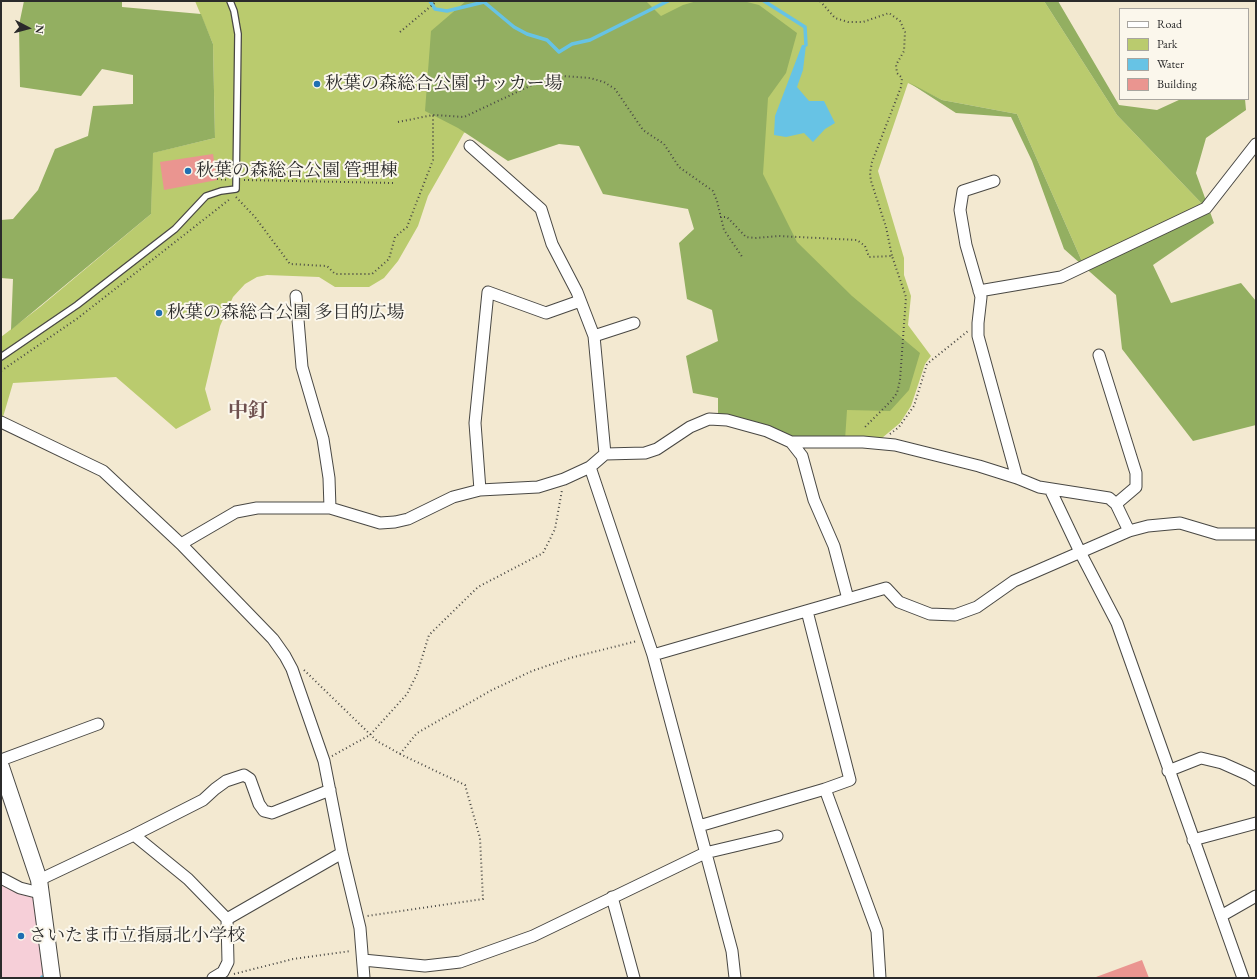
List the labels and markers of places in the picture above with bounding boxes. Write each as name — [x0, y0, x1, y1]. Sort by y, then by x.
place label: 秋葉の森総合公園 サッカー場 — [325, 73, 563, 95]
marker: 秋葉の森総合公園 サッカー場 — [312, 79, 322, 89]
place label: 秋葉の森総合公園 管理棟 — [196, 160, 398, 182]
marker: 秋葉の森総合公園 管理棟 — [183, 166, 193, 176]
place label: 秋葉の森総合公園 多目的広場 — [167, 302, 405, 324]
marker: 秋葉の森総合公園 多目的広場 — [154, 308, 164, 318]
place label: さいたま市立指扇北小学校 — [29, 925, 245, 947]
marker: さいたま市立指扇北小学校 — [16, 931, 26, 941]

